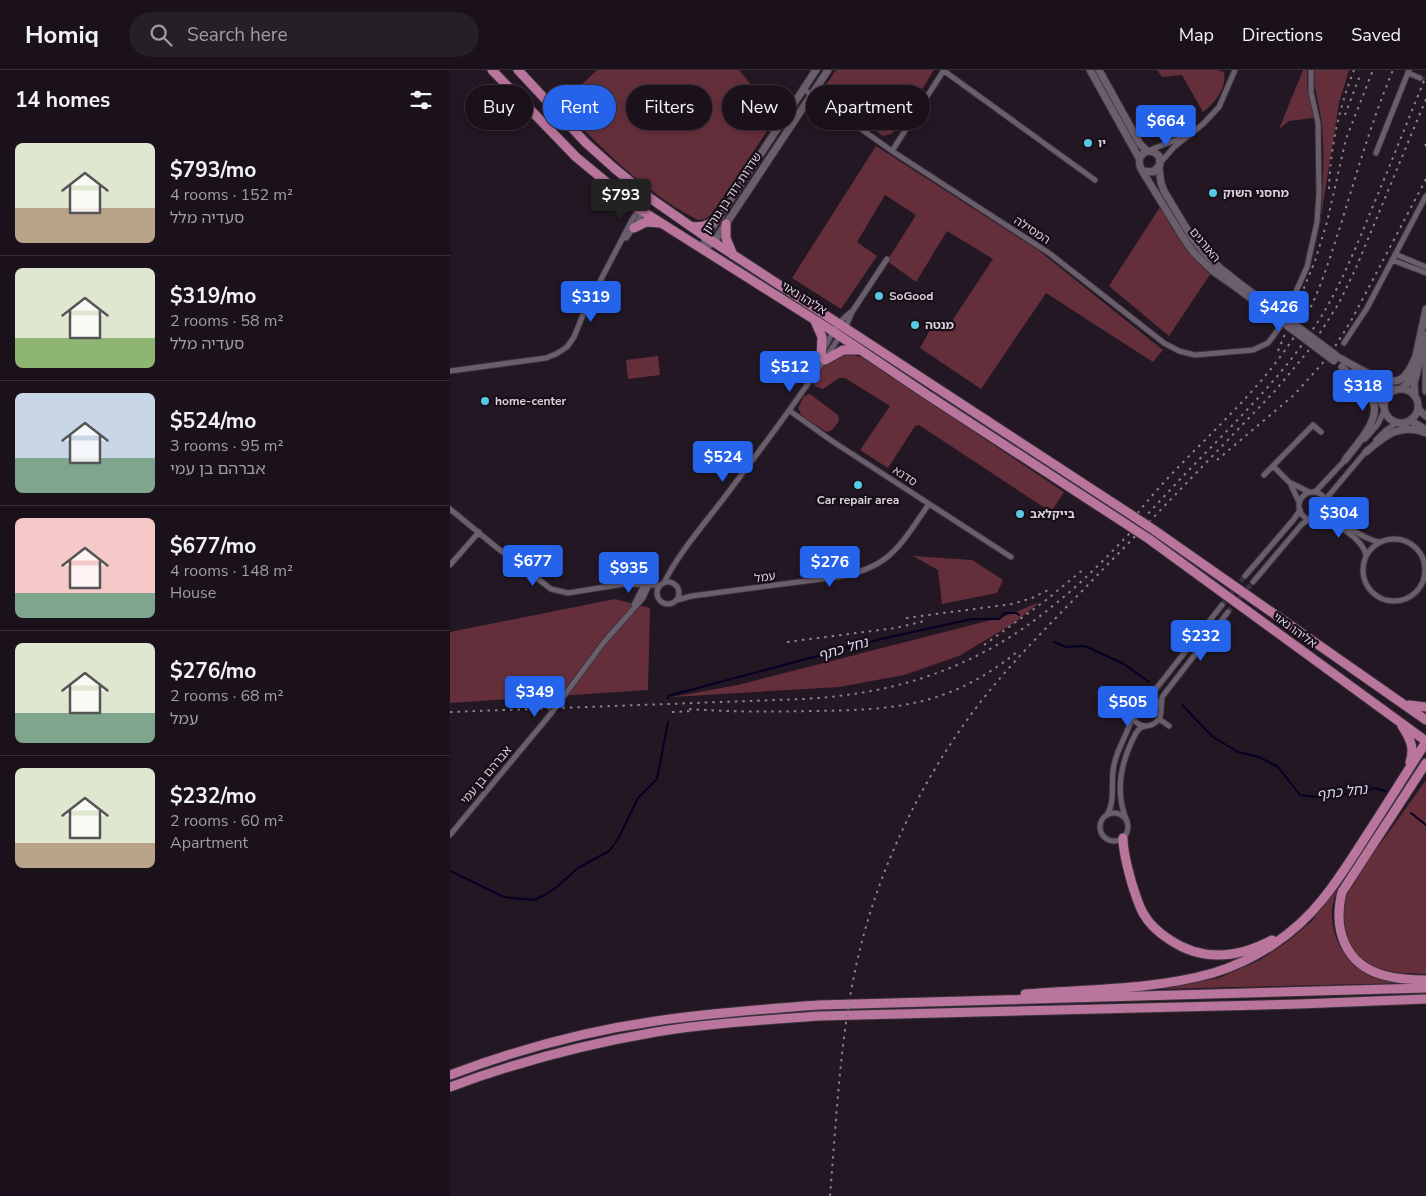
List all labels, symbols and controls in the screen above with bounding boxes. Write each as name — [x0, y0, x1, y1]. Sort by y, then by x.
search box — [129, 12, 479, 57]
text: Homiq — [25, 19, 99, 51]
icon: search — [147, 21, 175, 49]
text: Search here — [187, 22, 288, 48]
text: Map — [1179, 23, 1214, 47]
text: Directions — [1242, 23, 1323, 47]
text: Saved — [1351, 23, 1401, 47]
chip: Buy — [465, 85, 533, 130]
chip: Rent — [543, 85, 616, 130]
chip: Filters — [626, 85, 712, 130]
chip: New — [722, 85, 796, 130]
chip: Apartment — [806, 85, 930, 130]
text: 14 homes — [15, 86, 110, 114]
icon: filters — [407, 86, 435, 114]
pin: $664 — [1136, 104, 1196, 147]
text: $664 — [1147, 110, 1185, 132]
place label: יו — [1098, 135, 1106, 151]
marker: יו — [1082, 137, 1094, 149]
street label: שדרות דוד בן גוריון — [699, 149, 765, 237]
text: $793/mo — [170, 156, 256, 184]
icon: home — [55, 163, 115, 223]
pin: $793 — [591, 178, 651, 221]
text: 4 rooms · 152 m² — [170, 184, 293, 206]
text: $793 — [602, 184, 640, 206]
place label: מחסני השוק — [1223, 185, 1290, 201]
marker: מחסני השוק — [1207, 187, 1219, 199]
text: סעדיה מלל — [170, 207, 244, 229]
street label: המסילה — [1011, 212, 1053, 248]
street label: האורגים — [1186, 224, 1224, 266]
street label: אליהו נאוי — [778, 278, 830, 318]
pin: $319 — [561, 280, 621, 323]
text: $319/mo — [170, 282, 256, 310]
text: $319 — [572, 286, 610, 308]
icon: home — [55, 288, 115, 348]
place label: SoGood — [889, 288, 933, 304]
marker: SoGood — [873, 290, 885, 302]
pin: $426 — [1249, 290, 1309, 333]
text: $426 — [1260, 296, 1298, 318]
text: 2 rooms · 58 m² — [170, 310, 283, 332]
place label: מנטה — [925, 317, 955, 333]
marker: מנטה — [909, 319, 921, 331]
text: סעדיה מלל — [170, 333, 244, 355]
pin: $512 — [760, 350, 820, 393]
text: $512 — [771, 356, 809, 378]
pin: $318 — [1333, 370, 1393, 412]
text: $318 — [1344, 375, 1382, 397]
place label: home-center — [495, 393, 567, 409]
marker: home-center — [479, 395, 491, 407]
text: $524/mo — [170, 407, 256, 435]
icon: home — [55, 413, 115, 473]
text: 3 rooms · 95 m² — [170, 435, 283, 457]
pin: $524 — [693, 440, 753, 483]
text: $524 — [704, 446, 742, 468]
text: אברהם בן עמי — [170, 458, 266, 480]
street label: סדנא — [890, 462, 921, 490]
marker: Car repair area — [852, 479, 864, 491]
place label: Car repair area — [817, 492, 899, 508]
pin: $304 — [1309, 496, 1369, 539]
text: $304 — [1320, 502, 1358, 524]
place label: בייקלאב — [1030, 506, 1075, 522]
marker: בייקלאב — [1014, 508, 1026, 520]
text: $677/mo — [170, 532, 256, 560]
icon: home — [55, 538, 115, 598]
pin: $677 — [503, 544, 563, 587]
pin: $276 — [800, 546, 860, 588]
text: $677 — [514, 550, 552, 572]
text: $276 — [811, 551, 849, 573]
pin: $935 — [599, 552, 659, 594]
text: $935 — [610, 557, 648, 579]
text: 4 rooms · 148 m² — [170, 560, 293, 582]
street label: עמל — [753, 568, 777, 586]
text: House — [170, 582, 216, 604]
street label: אליהו נאוי — [1270, 609, 1320, 652]
pin: $232 — [1171, 620, 1231, 662]
text: $232 — [1182, 625, 1220, 647]
water label: נחל כתף — [816, 632, 872, 665]
text: $276/mo — [170, 657, 256, 685]
icon: home — [55, 663, 115, 723]
pin: $349 — [505, 676, 565, 718]
text: $349 — [516, 681, 554, 703]
text: 2 rooms · 68 m² — [170, 685, 283, 707]
pin: $505 — [1098, 686, 1158, 728]
text: $505 — [1109, 691, 1147, 713]
text: עמל — [170, 708, 198, 730]
street label: אברהם בן עמי — [457, 742, 515, 808]
water label: נחל כתף — [1316, 779, 1370, 805]
text: $232/mo — [170, 782, 256, 810]
icon: home — [55, 788, 115, 848]
text: 2 rooms · 60 m² — [170, 810, 283, 832]
text: Apartment — [170, 832, 248, 854]

